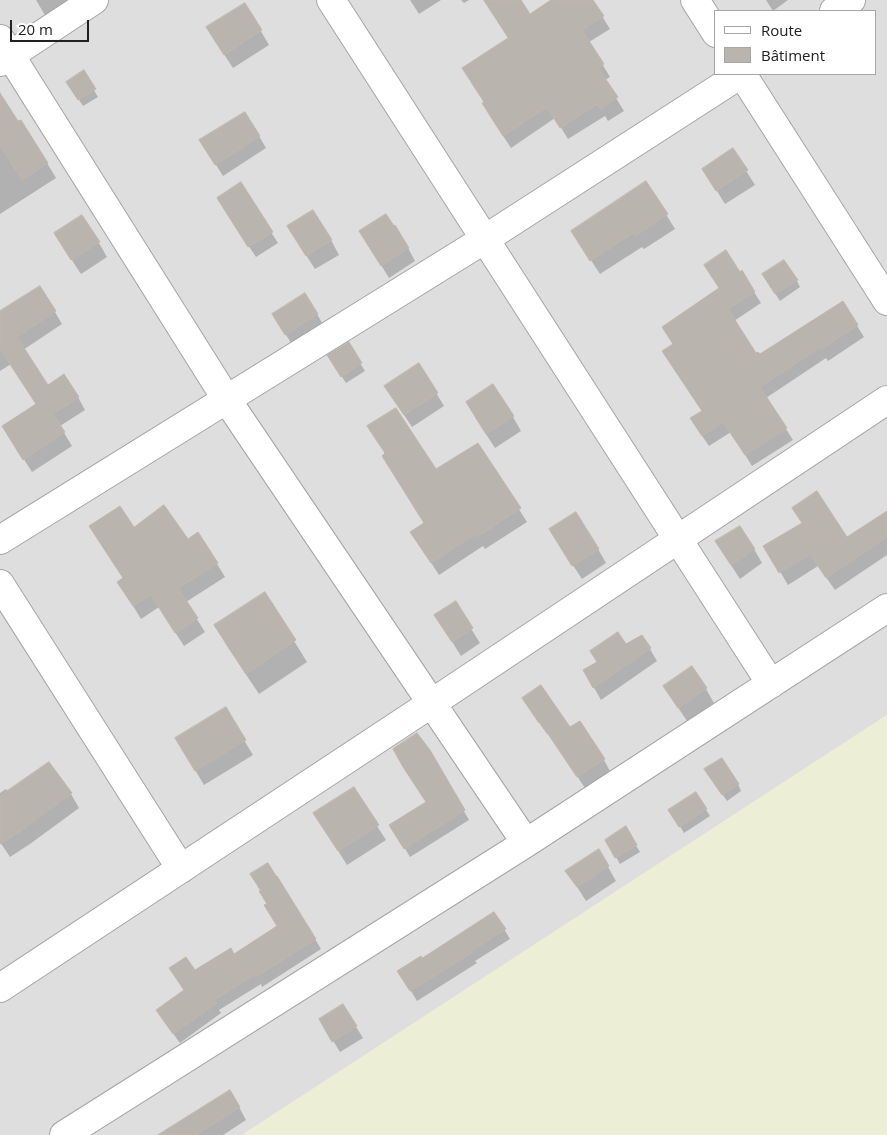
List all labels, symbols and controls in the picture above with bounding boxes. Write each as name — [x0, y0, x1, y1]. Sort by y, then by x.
scale bar — [12, 10, 91, 42]
legend — [714, 10, 877, 75]
text: 20 m — [18, 19, 53, 39]
text: Route — [761, 20, 802, 40]
text: Bâtiment — [761, 45, 825, 65]

